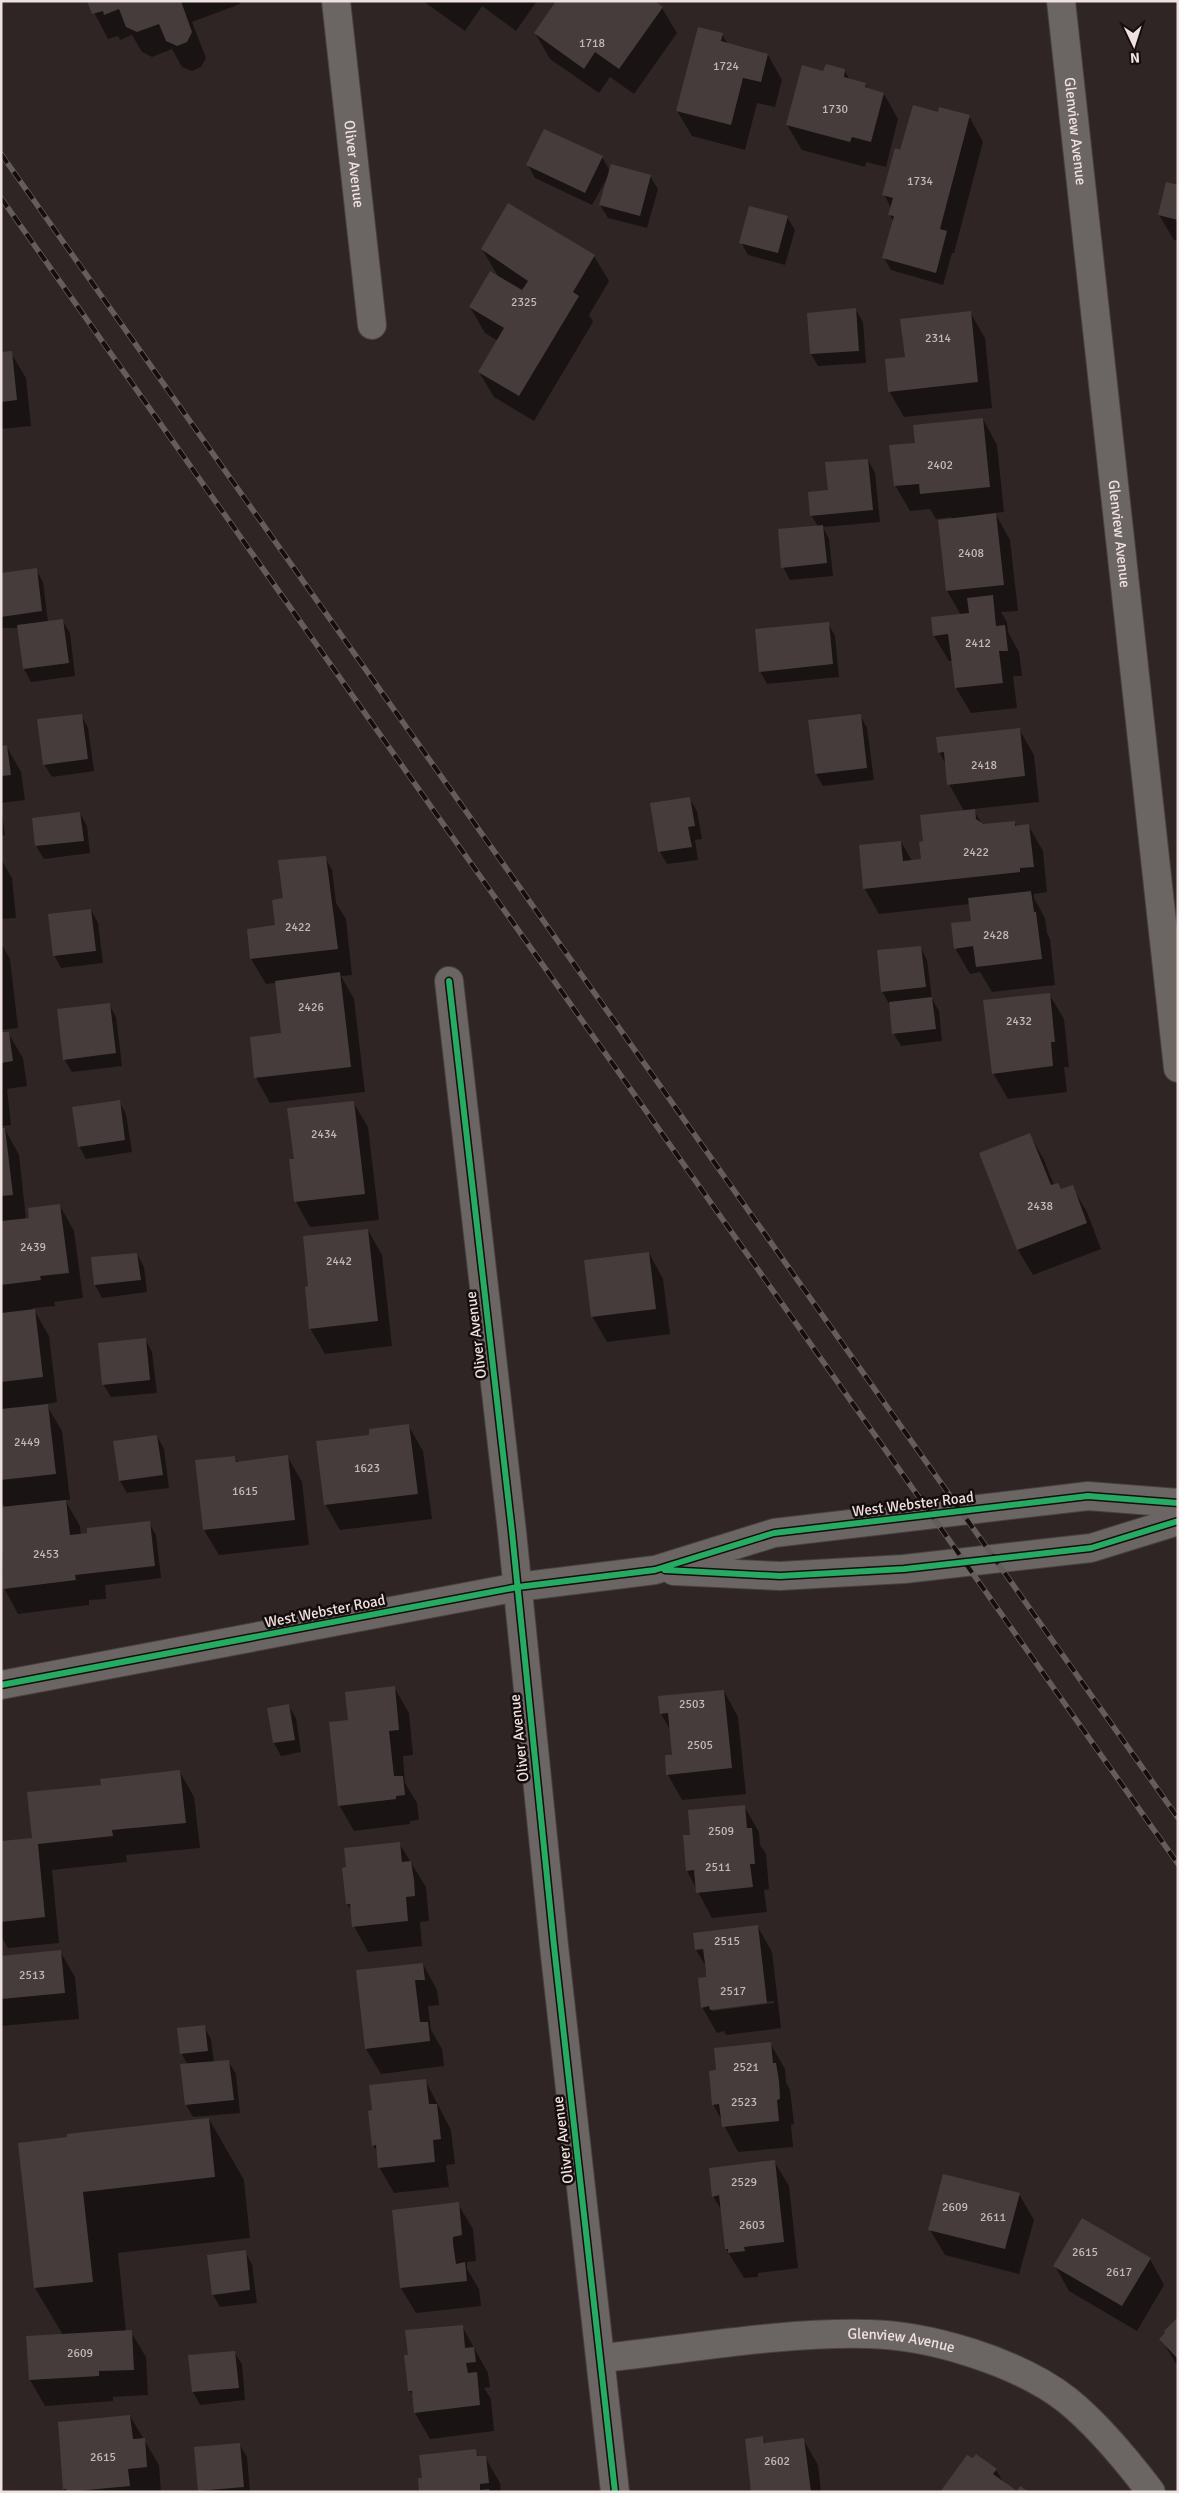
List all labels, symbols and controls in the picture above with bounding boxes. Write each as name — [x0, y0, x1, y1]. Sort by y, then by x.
north arrow — [1109, 20, 1159, 70]
house number: 1718 — [579, 36, 605, 51]
text: N — [1129, 49, 1140, 66]
house number: 1724 — [713, 59, 739, 74]
street label: Glenview Avenue — [1060, 76, 1090, 186]
house number: 1730 — [822, 102, 848, 117]
street label: Oliver Avenue — [340, 119, 368, 209]
house number: 1734 — [907, 174, 933, 189]
house number: 2325 — [511, 295, 537, 310]
house number: 2314 — [925, 331, 951, 346]
house number: 2402 — [927, 458, 953, 473]
street label: Glenview Avenue — [1105, 479, 1134, 589]
house number: 2408 — [958, 546, 984, 561]
house number: 2412 — [965, 636, 991, 651]
house number: 2418 — [971, 758, 997, 773]
house number: 2422 — [963, 845, 989, 860]
house number: 2422 — [285, 920, 311, 935]
house number: 2428 — [983, 928, 1009, 943]
house number: 2426 — [298, 1000, 324, 1015]
house number: 2432 — [1006, 1014, 1032, 1029]
house number: 2434 — [311, 1127, 337, 1142]
house number: 2438 — [1027, 1199, 1053, 1214]
house number: 2439 — [20, 1240, 46, 1255]
house number: 2442 — [326, 1254, 352, 1269]
street label: Oliver Avenue — [462, 1290, 490, 1380]
house number: 2449 — [14, 1435, 40, 1450]
house number: 1623 — [354, 1461, 380, 1476]
house number: 1615 — [232, 1484, 258, 1499]
street label: West Webster Road — [851, 1488, 975, 1520]
house number: 2453 — [33, 1547, 59, 1562]
street label: West Webster Road — [263, 1590, 387, 1632]
street label: Oliver Avenue — [505, 1693, 533, 1783]
house number: 2503 — [679, 1697, 705, 1712]
house number: 2505 — [687, 1738, 713, 1753]
house number: 2509 — [708, 1824, 734, 1839]
house number: 2511 — [705, 1860, 731, 1875]
house number: 2515 — [714, 1934, 740, 1949]
house number: 2513 — [19, 1968, 45, 1983]
house number: 2517 — [720, 1984, 746, 1999]
house number: 2521 — [733, 2060, 759, 2075]
street label: Oliver Avenue — [549, 2095, 577, 2185]
house number: 2523 — [731, 2095, 757, 2110]
house number: 2529 — [731, 2175, 757, 2190]
house number: 2609 — [942, 2200, 968, 2215]
house number: 2611 — [980, 2210, 1006, 2225]
house number: 2603 — [739, 2218, 765, 2233]
house number: 2615 — [1072, 2245, 1098, 2260]
house number: 2617 — [1106, 2265, 1132, 2280]
street label: Glenview Avenue — [847, 2325, 957, 2356]
house number: 2609 — [67, 2346, 93, 2361]
house number: 2615 — [90, 2450, 116, 2465]
house number: 2602 — [764, 2454, 790, 2469]

